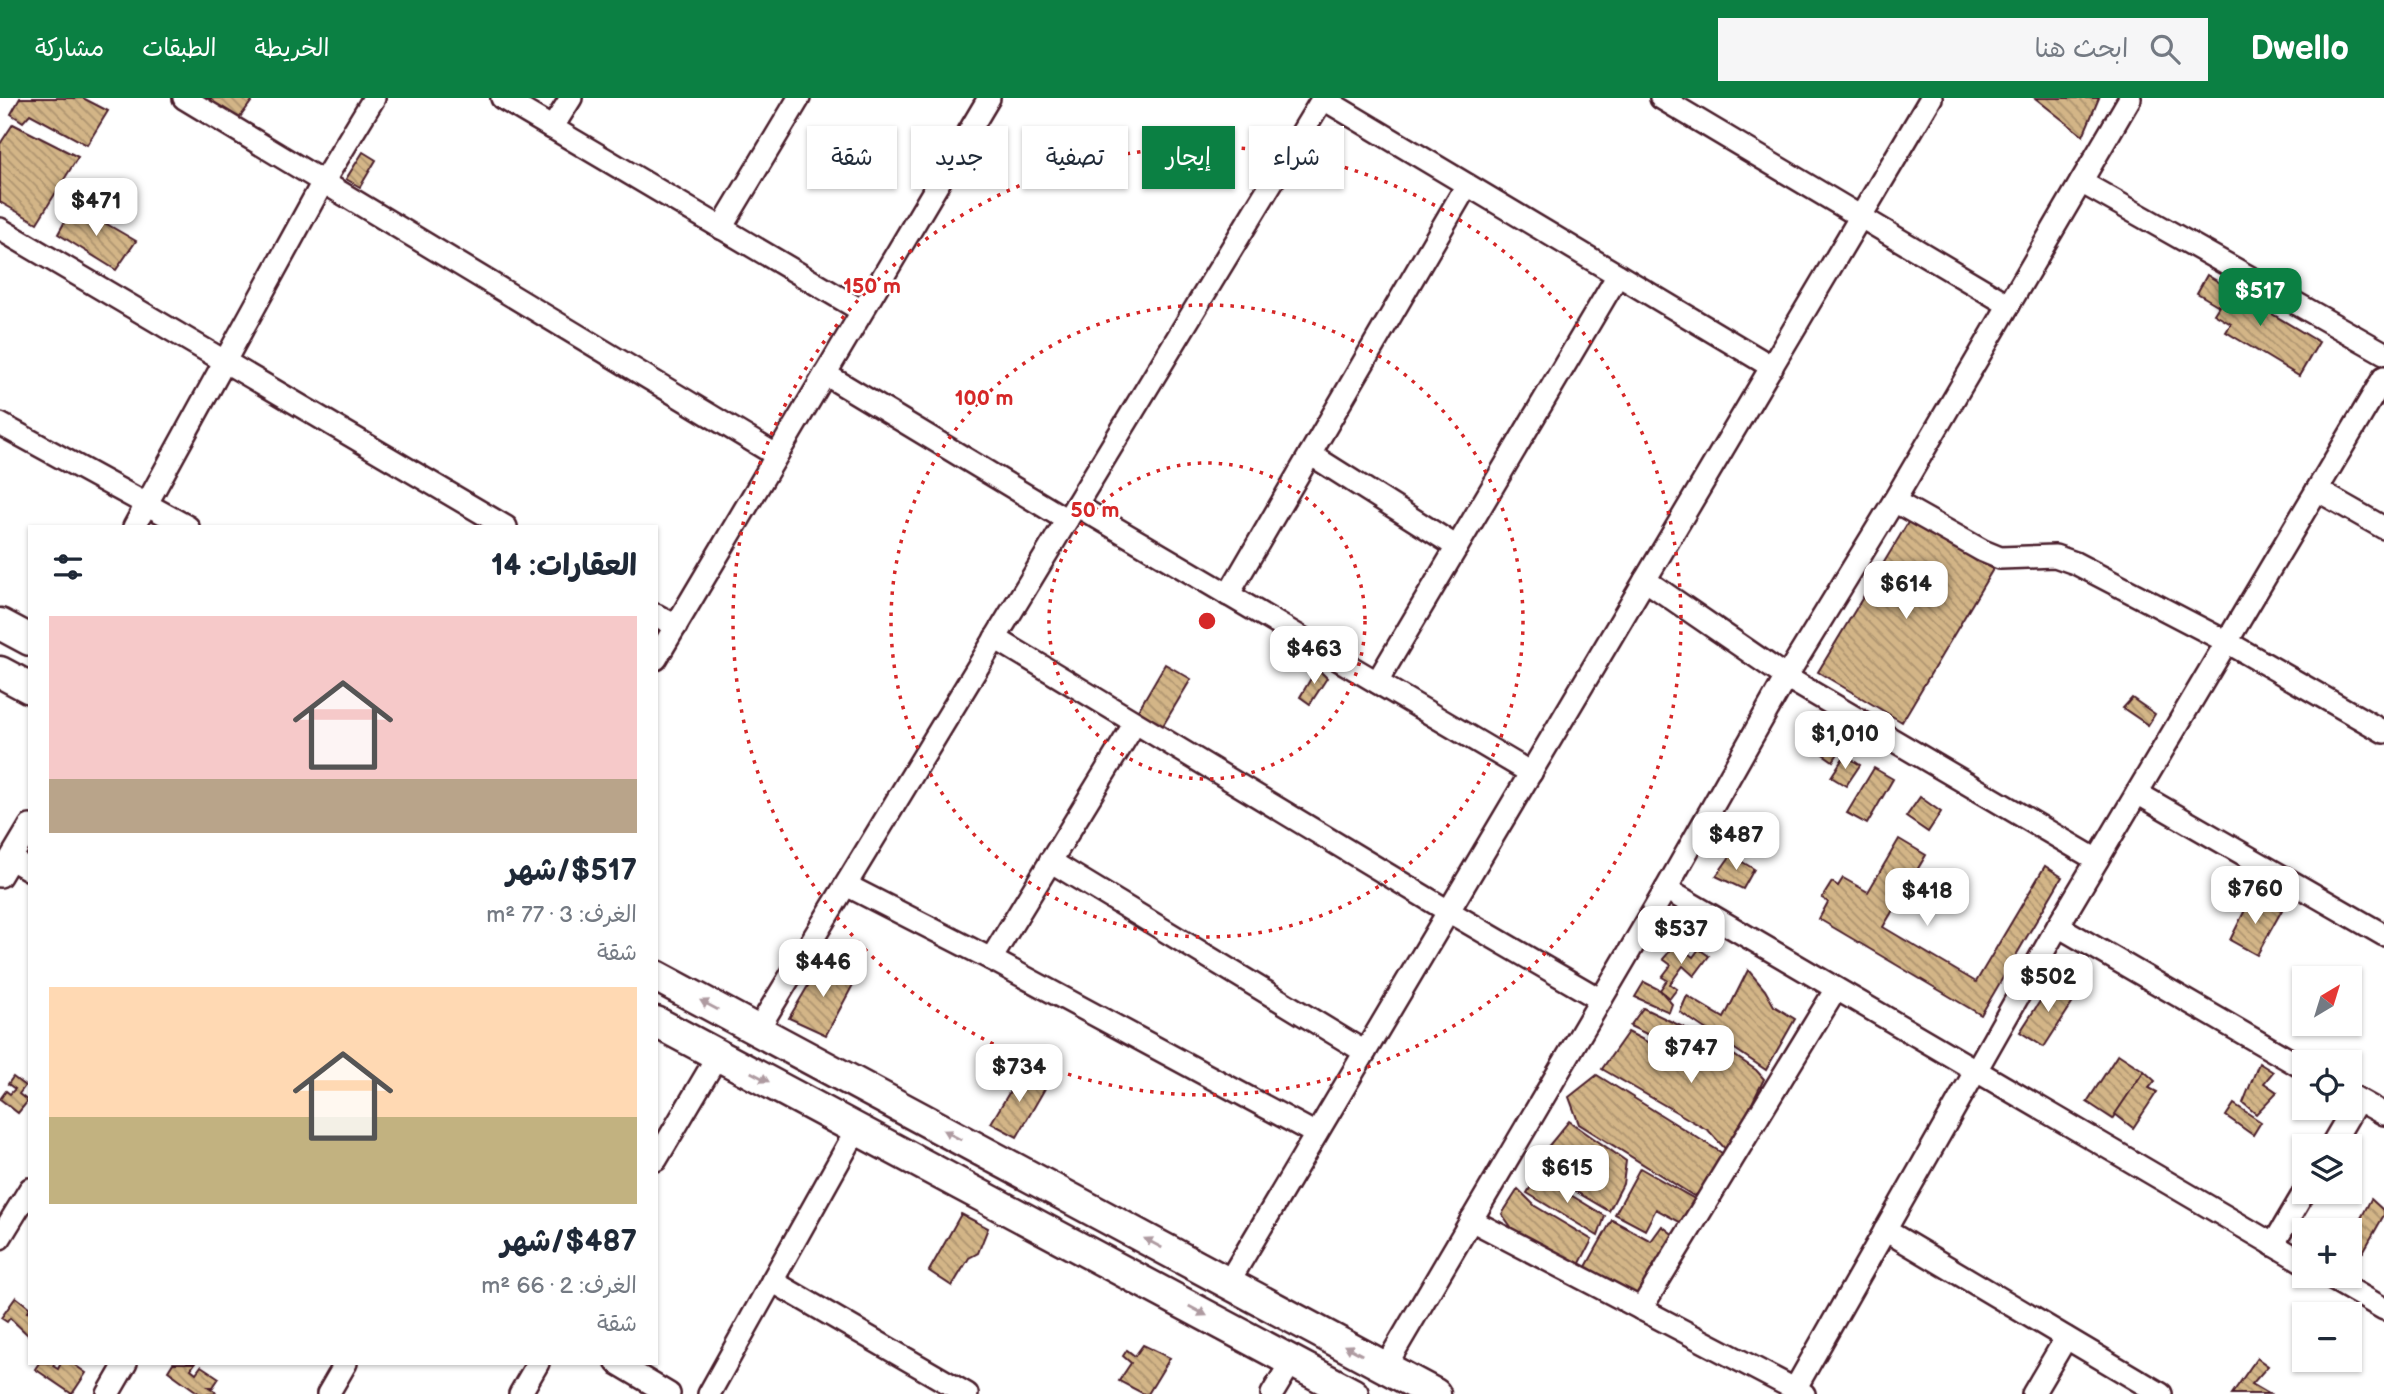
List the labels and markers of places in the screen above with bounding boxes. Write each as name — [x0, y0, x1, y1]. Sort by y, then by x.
pin: $471 — [55, 178, 137, 238]
pin: $517 — [2219, 268, 2301, 328]
pin: $614 — [1865, 561, 1947, 621]
centre of rings — [1195, 609, 1219, 633]
pin: $463 — [1273, 626, 1355, 686]
pin: $1,010 — [1788, 712, 1902, 771]
pin: $487 — [1695, 812, 1777, 872]
pin: $760 — [2214, 866, 2296, 926]
pin: $418 — [1886, 868, 1968, 928]
pin: $537 — [1640, 906, 1722, 966]
pin: $446 — [782, 940, 864, 999]
pin: $502 — [2007, 954, 2089, 1014]
pin: $747 — [1650, 1026, 1732, 1085]
pin: $734 — [978, 1044, 1060, 1104]
pin: $615 — [1526, 1146, 1608, 1205]

